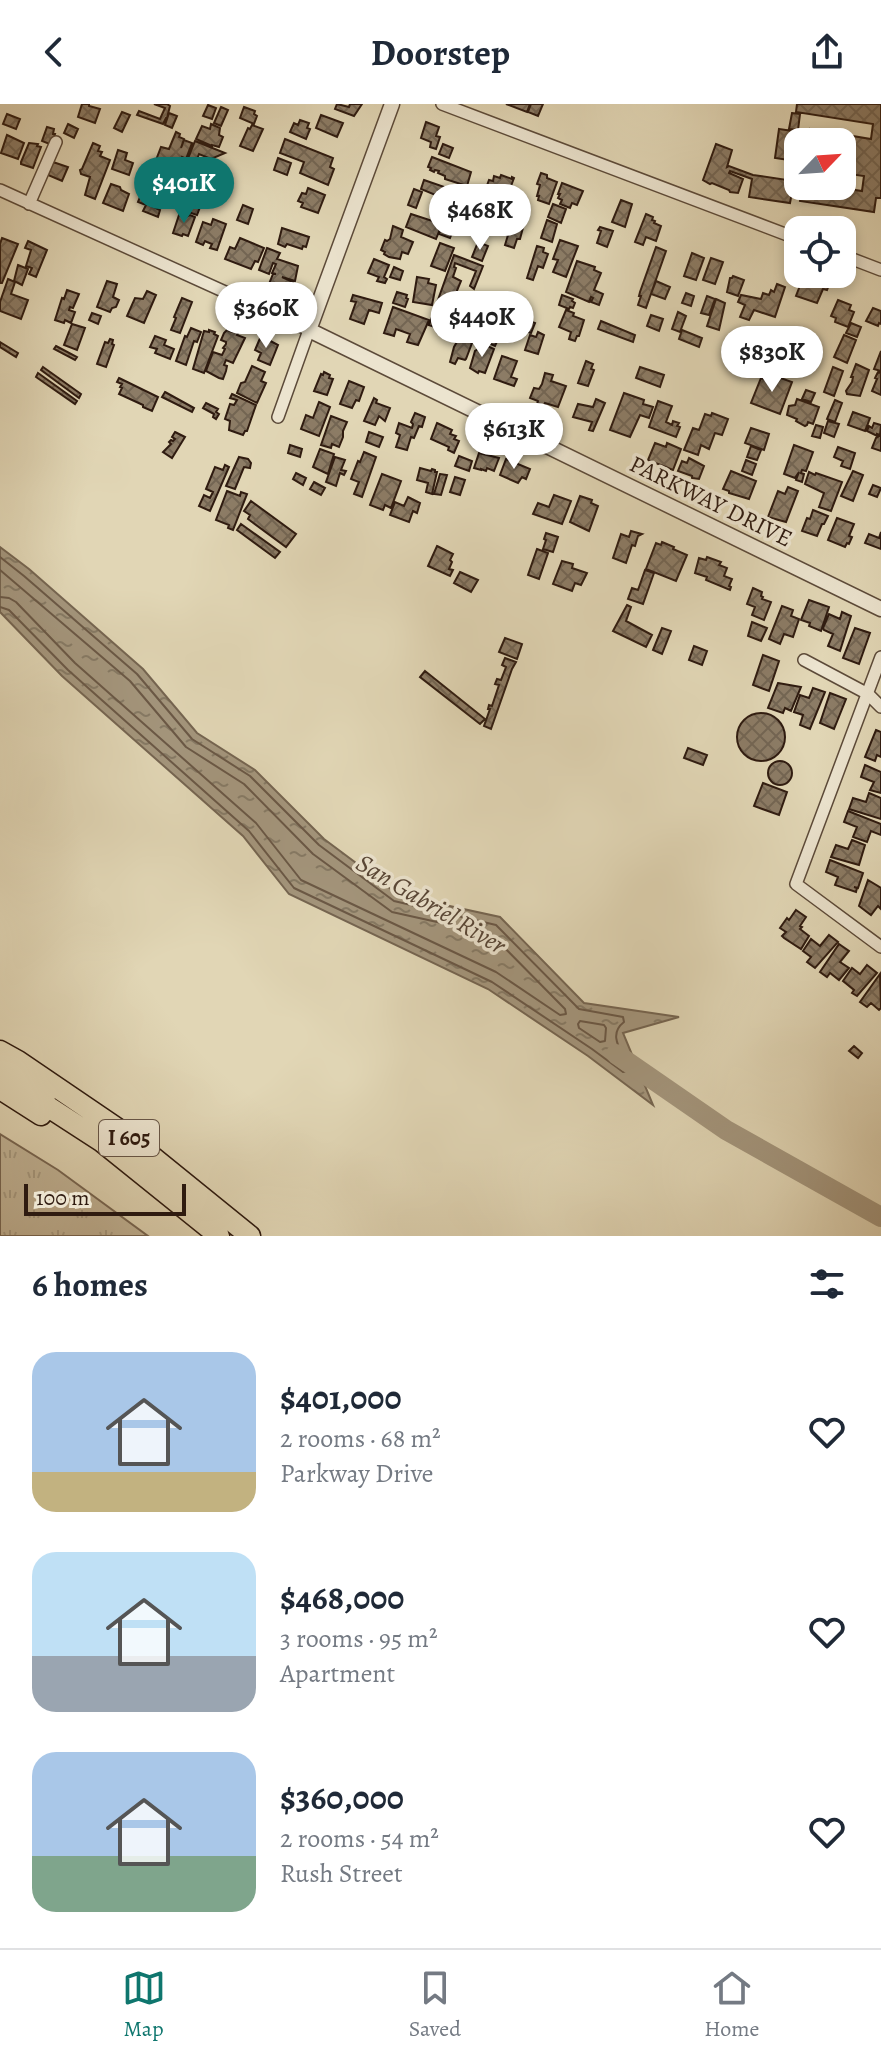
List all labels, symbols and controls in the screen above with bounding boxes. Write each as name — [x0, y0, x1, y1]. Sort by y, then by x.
text: Doorstep — [371, 28, 510, 77]
icon: back — [32, 30, 76, 74]
icon: share — [805, 30, 849, 74]
north arrow — [784, 128, 856, 200]
map controls — [784, 128, 856, 288]
pin: $401K — [128, 157, 240, 225]
text: $401K — [152, 165, 216, 200]
pin: $468K — [424, 184, 536, 252]
text: $468K — [447, 192, 513, 227]
button: locate — [784, 216, 856, 288]
pin: $360K — [210, 282, 322, 350]
text: $360K — [233, 290, 299, 325]
pin: $440K — [426, 291, 538, 359]
text: $440K — [449, 299, 515, 334]
pin: $830K — [716, 326, 828, 394]
text: $830K — [739, 334, 805, 369]
pin: $613K — [458, 403, 570, 471]
text: $613K — [483, 411, 545, 446]
street label: PARKWAY DRIVE — [624, 448, 798, 554]
water label: San Gabriel River — [350, 846, 513, 963]
road number: I 605 — [99, 1120, 159, 1156]
scale bar — [24, 1180, 186, 1216]
text: 100 m — [36, 1183, 90, 1213]
text: 6 homes — [32, 1261, 148, 1308]
icon: filters — [805, 1262, 849, 1306]
text: $401,000 — [280, 1374, 402, 1421]
icon: home — [96, 1384, 192, 1480]
icon: heart — [805, 1410, 849, 1454]
text: 2 rooms · 68 m² — [280, 1421, 441, 1456]
text: Parkway Drive — [280, 1456, 433, 1491]
text: $468,000 — [280, 1574, 404, 1621]
icon: home — [96, 1584, 192, 1680]
icon: heart — [805, 1610, 849, 1654]
text: 3 rooms · 95 m² — [280, 1621, 437, 1656]
text: Apartment — [280, 1656, 395, 1691]
text: $360,000 — [280, 1774, 404, 1821]
icon: home — [96, 1784, 192, 1880]
icon: heart — [805, 1810, 849, 1854]
text: 2 rooms · 54 m² — [280, 1821, 439, 1856]
text: Rush Street — [280, 1856, 403, 1891]
tab: Map — [122, 1966, 166, 2044]
tab: Saved — [409, 1966, 461, 2044]
tab: Home — [704, 1966, 759, 2044]

